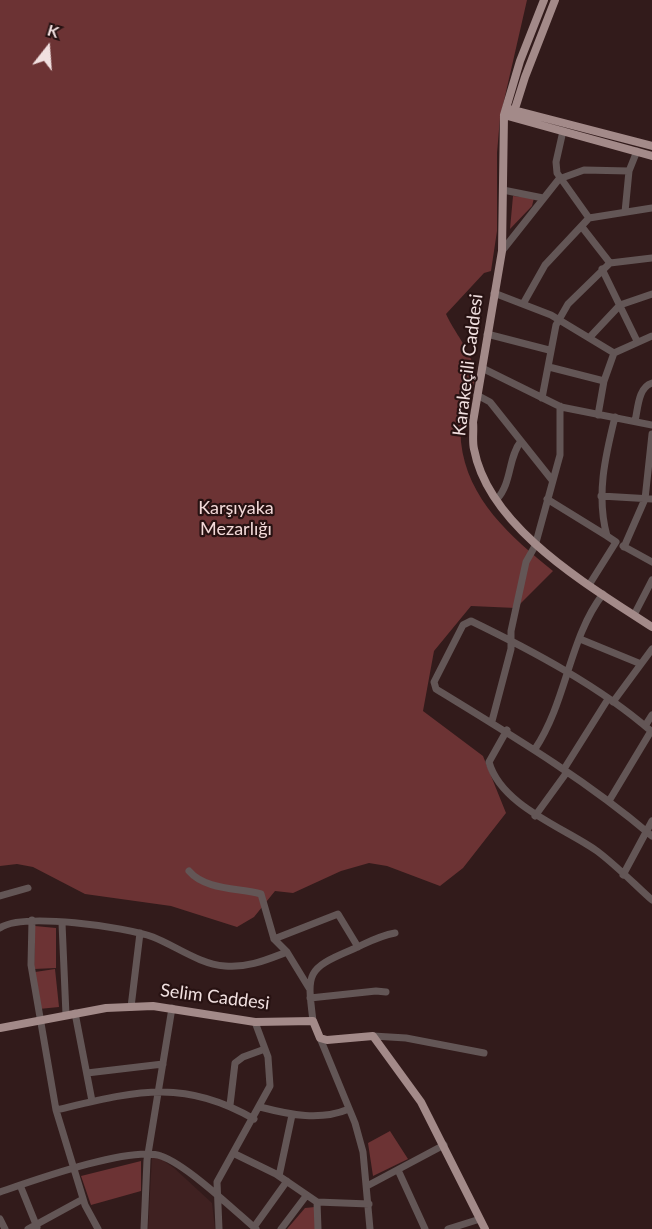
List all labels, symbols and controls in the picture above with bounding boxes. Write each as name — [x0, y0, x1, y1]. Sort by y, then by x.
north arrow — [18, 18, 78, 78]
text: K — [45, 20, 61, 41]
street label: Karakeçili Caddesi — [449, 293, 487, 437]
park label: Karşıyaka Mezarlığı — [198, 497, 274, 540]
street label: Selim Caddesi — [159, 980, 271, 1014]

